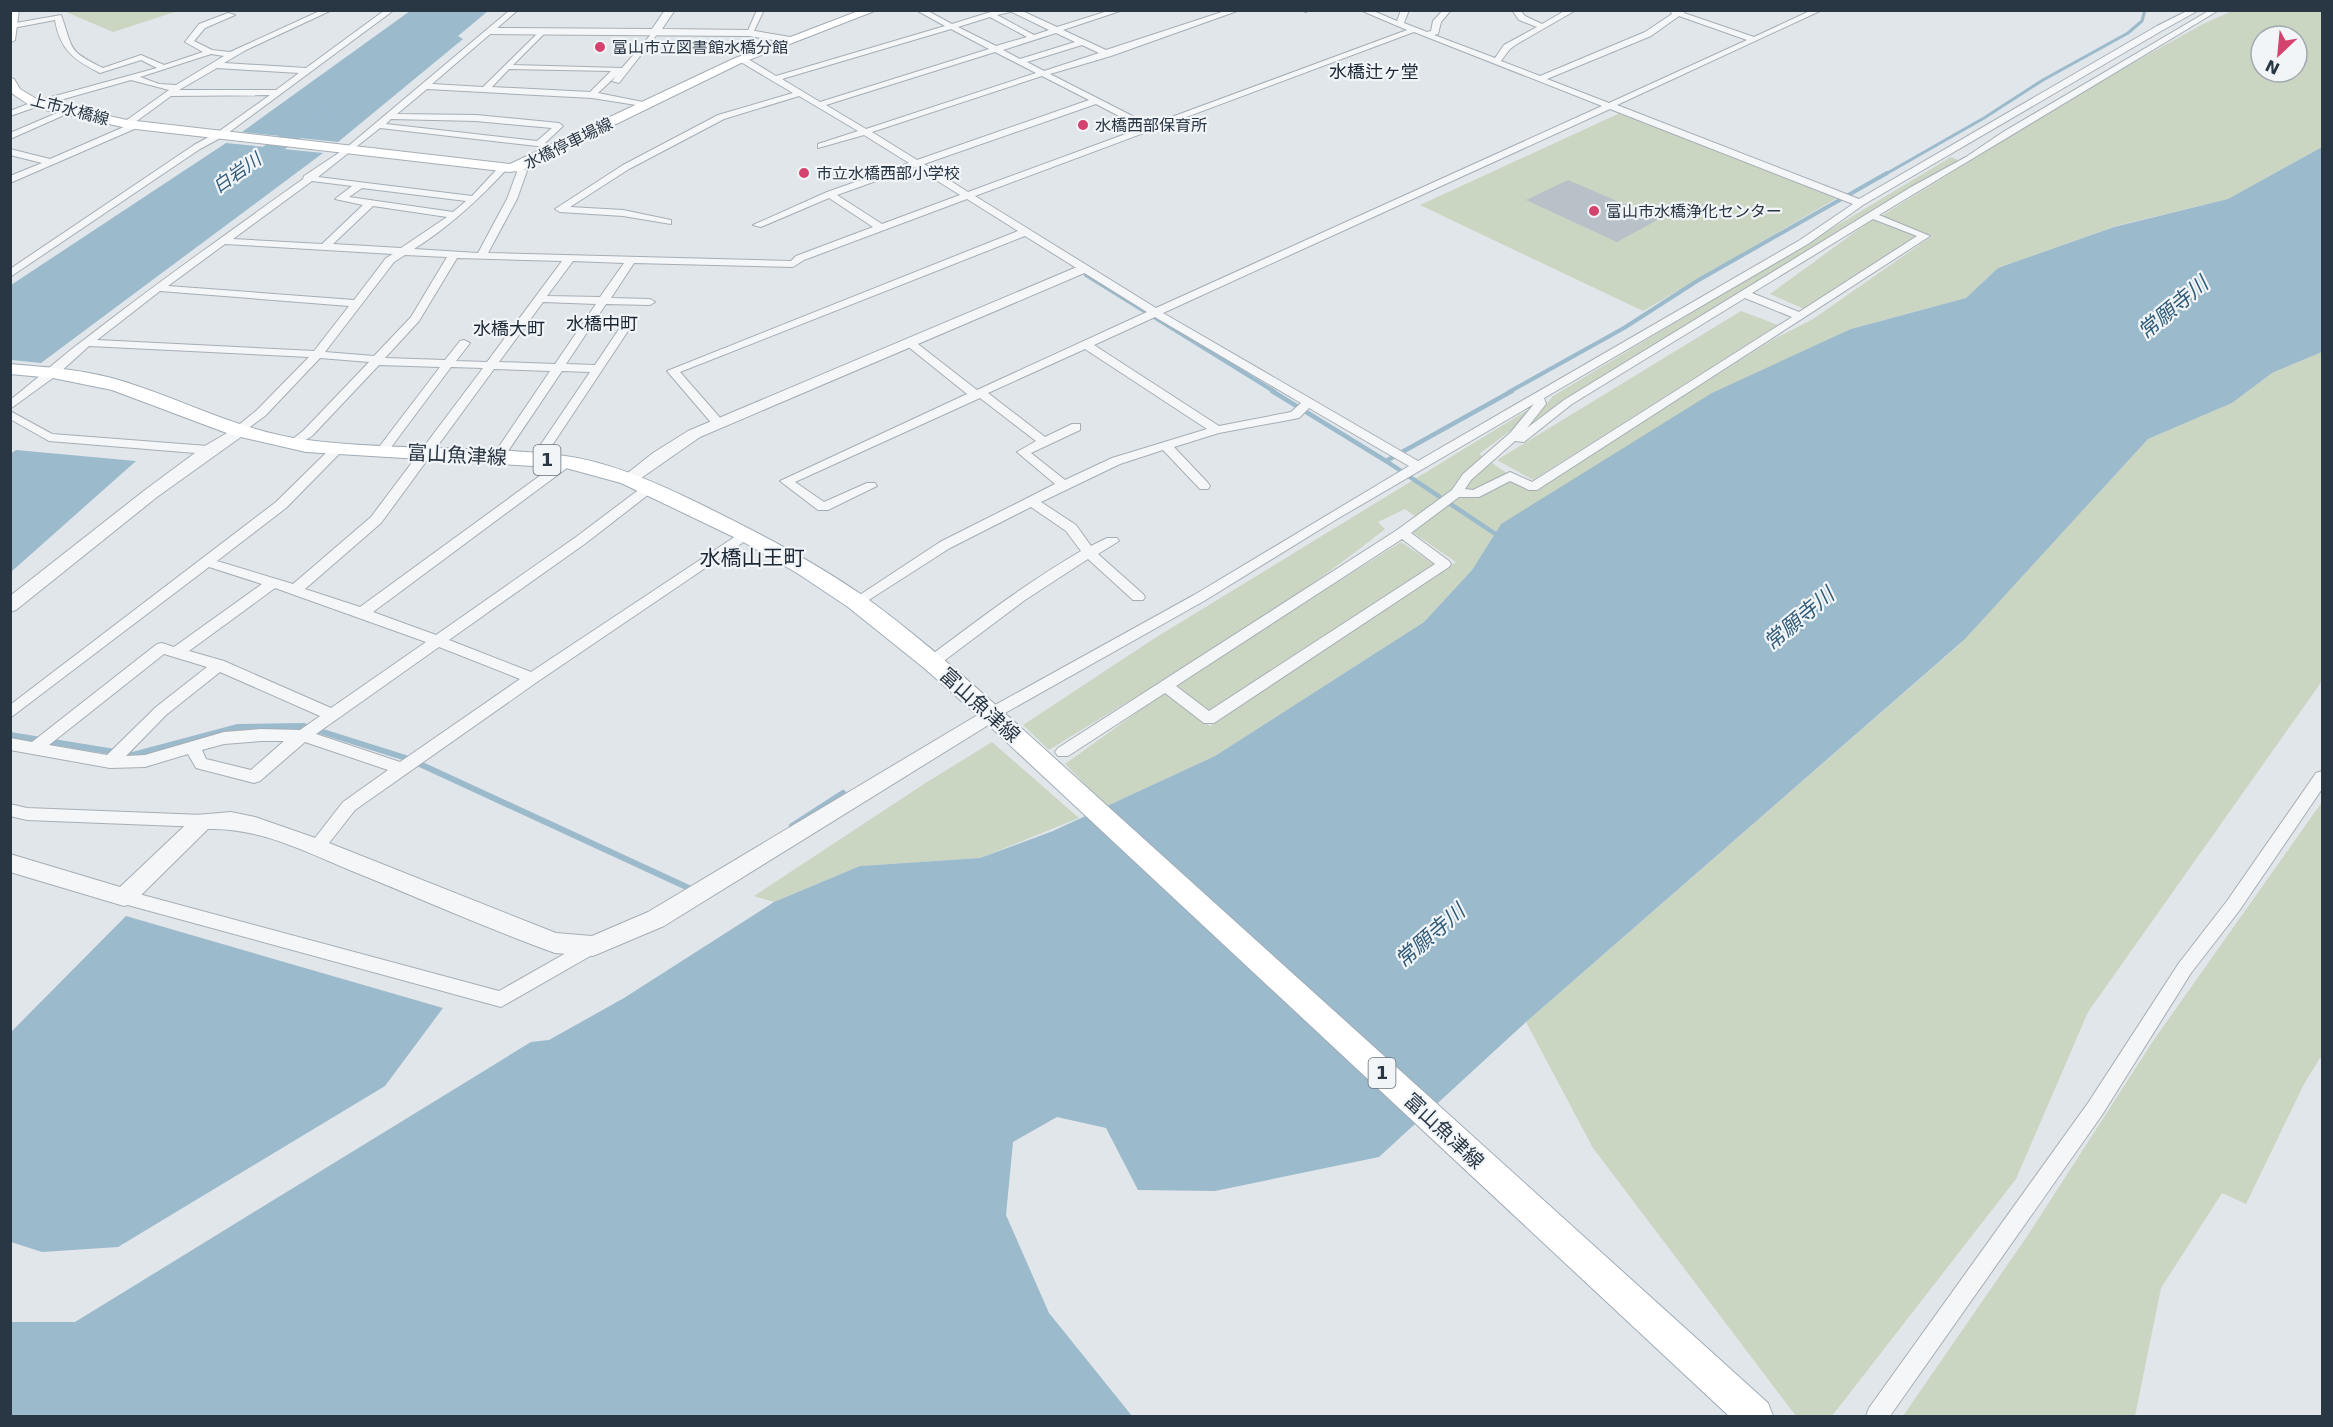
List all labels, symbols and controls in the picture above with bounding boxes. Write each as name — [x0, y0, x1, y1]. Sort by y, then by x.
north arrow — [2249, 24, 2309, 84]
place label: 富山市立図書館水橋分館 — [612, 38, 788, 57]
marker: 富山市立図書館水橋分館 — [593, 40, 607, 54]
text: N — [2262, 56, 2283, 79]
district label: 水橋辻ヶ堂 — [1329, 61, 1419, 82]
street label: 上市水橋線 — [29, 90, 111, 129]
street label: 水橋停車場線 — [521, 114, 616, 173]
place label: 水橋西部保育所 — [1095, 116, 1207, 135]
marker: 水橋西部保育所 — [1076, 118, 1090, 132]
water label: 白岩川 — [209, 147, 266, 197]
place label: 市立水橋西部小学校 — [816, 164, 960, 183]
marker: 市立水橋西部小学校 — [797, 166, 811, 180]
place label: 富山市水橋浄化センター — [1606, 202, 1782, 221]
marker: 富山市水橋浄化センター — [1587, 204, 1601, 218]
water label: 常願寺川 — [2133, 271, 2214, 344]
district label: 水橋中町 — [566, 313, 638, 334]
district label: 水橋大町 — [473, 318, 545, 339]
street label: 富山魚津線 — [406, 440, 508, 470]
road number: 1 — [534, 445, 560, 475]
district label: 水橋山王町 — [700, 546, 805, 570]
water label: 常願寺川 — [1759, 582, 1840, 655]
street label: 富山魚津線 — [935, 663, 1025, 747]
water label: 常願寺川 — [1390, 898, 1471, 973]
road number: 1 — [1368, 1058, 1396, 1088]
street label: 富山魚津線 — [1399, 1088, 1489, 1174]

